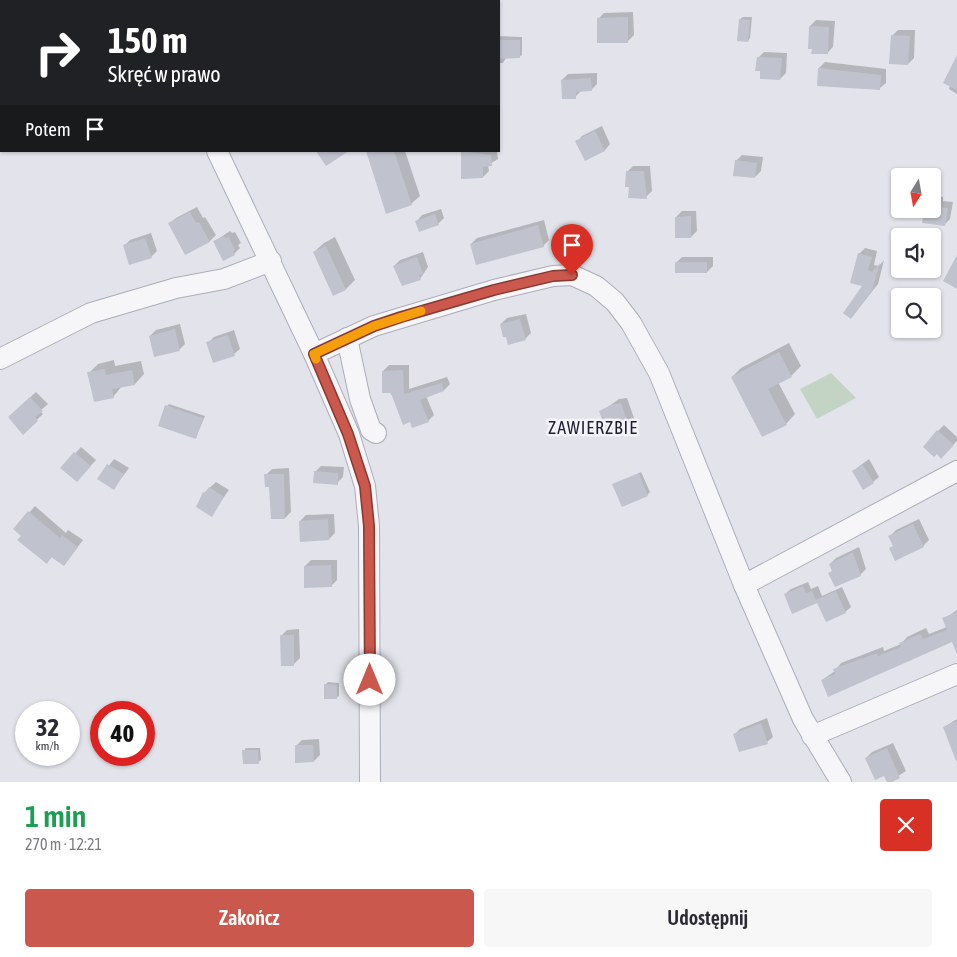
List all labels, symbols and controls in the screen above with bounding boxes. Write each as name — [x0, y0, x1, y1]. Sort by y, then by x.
icon: right — [25, 20, 90, 85]
text: 150 m — [108, 20, 187, 60]
text: Skręć w prawo — [108, 61, 221, 87]
icon: arrive — [81, 115, 109, 143]
text: Potem — [25, 118, 71, 140]
north arrow — [891, 168, 941, 218]
map controls — [891, 168, 941, 338]
pin — [551, 224, 593, 275]
button: sound — [891, 228, 941, 278]
icon: arrive — [558, 231, 586, 259]
button: search — [891, 288, 941, 338]
district label: ZAWIERZBIE — [548, 417, 638, 438]
position arrow — [343, 653, 395, 705]
speed limit sign: 40 — [90, 701, 155, 766]
text: 32 — [36, 713, 59, 741]
text: km/h — [36, 739, 59, 753]
text: 1 min — [25, 799, 86, 833]
button: close — [880, 799, 932, 851]
text: 270 m · 12:21 — [25, 835, 102, 853]
button: Zakończ — [25, 889, 474, 947]
button: Udostępnij — [484, 889, 932, 947]

